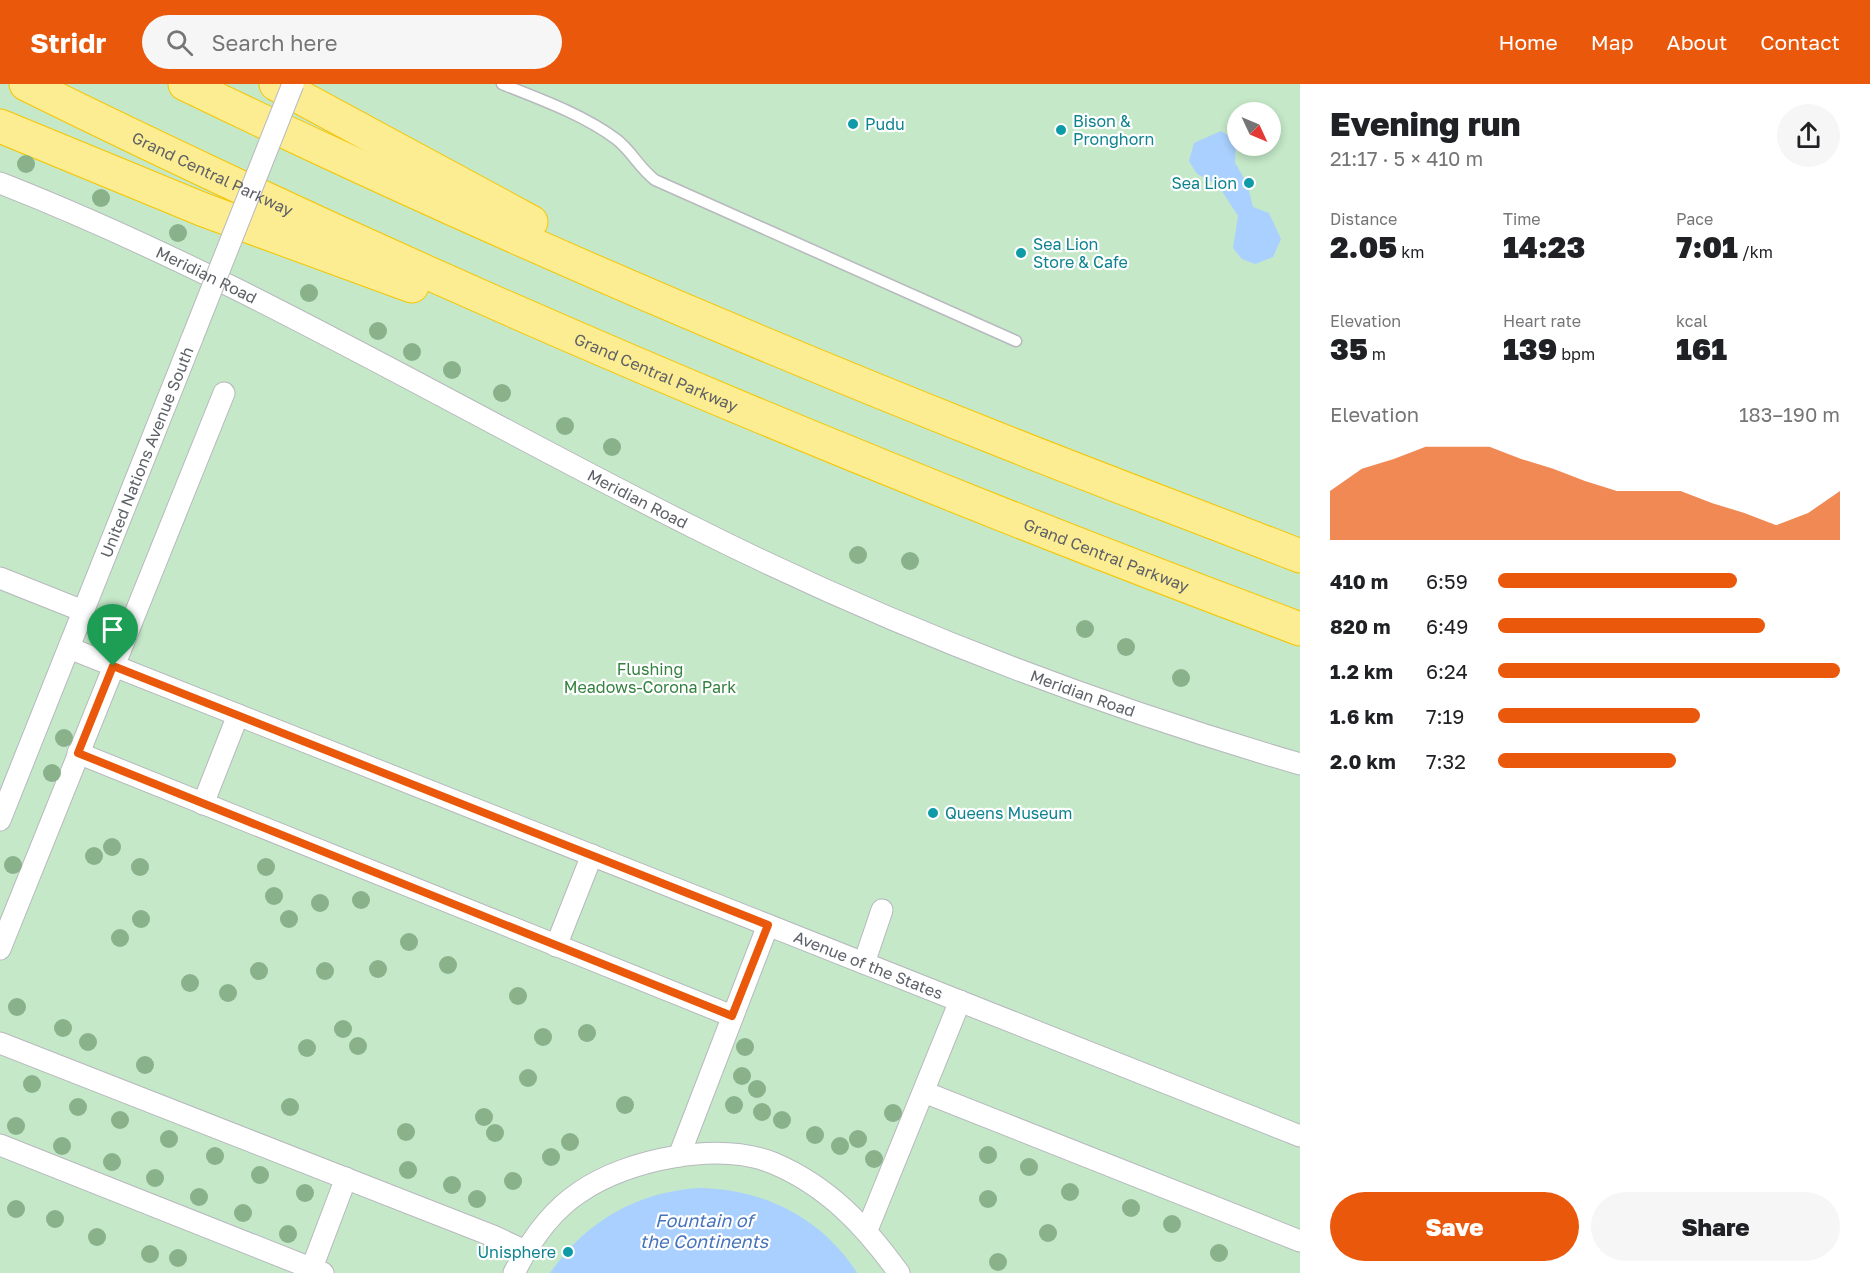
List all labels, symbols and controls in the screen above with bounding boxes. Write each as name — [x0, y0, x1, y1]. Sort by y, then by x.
search box — [142, 15, 562, 69]
text: Stridr — [30, 26, 106, 59]
icon: search — [163, 26, 196, 59]
text: Search here — [211, 29, 337, 56]
text: Home — [1498, 29, 1558, 55]
text: Map — [1591, 29, 1634, 55]
text: About — [1667, 29, 1727, 55]
text: Contact — [1760, 29, 1840, 55]
north arrow — [1227, 102, 1281, 156]
map controls — [1227, 102, 1281, 156]
text: Evening run — [1330, 104, 1521, 143]
button: share — [1777, 104, 1840, 167]
place label: Bison & Pronghorn — [1073, 111, 1154, 149]
place label: Pudu — [865, 114, 905, 134]
marker: Pudu — [846, 117, 860, 131]
marker: Bison & Pronghorn — [1054, 123, 1068, 137]
street label: Grand Central Parkway — [129, 127, 296, 220]
text: 21:17 · 5 × 410 m — [1330, 146, 1483, 170]
place label: Sea Lion — [1172, 173, 1237, 193]
marker: Sea Lion — [1242, 176, 1256, 190]
text: Distance — [1330, 209, 1397, 229]
text: Time — [1503, 209, 1541, 229]
text: Pace — [1676, 209, 1713, 229]
text: 2.05 — [1330, 229, 1397, 265]
text: 14:23 — [1503, 229, 1585, 265]
text: 7:01 — [1676, 229, 1738, 265]
place label: Sea Lion Store & Cafe — [1033, 234, 1128, 272]
street label: Meridian Road — [153, 242, 260, 308]
text: km — [1397, 242, 1424, 262]
text: /km — [1738, 242, 1773, 262]
marker: Sea Lion Store & Cafe — [1014, 246, 1028, 260]
text: Elevation — [1330, 311, 1401, 331]
text: Heart rate — [1503, 311, 1581, 331]
text: kcal — [1676, 311, 1708, 331]
street label: Grand Central Parkway — [571, 329, 741, 416]
text: 35 — [1330, 331, 1368, 367]
text: 139 — [1503, 331, 1557, 367]
text: 161 — [1676, 331, 1727, 367]
street label: United Nations Avenue South — [96, 344, 198, 561]
text: m — [1368, 344, 1386, 364]
text: bpm — [1557, 344, 1595, 364]
text: Elevation — [1330, 402, 1419, 426]
text: 183–190 m — [1739, 402, 1840, 426]
street label: Meridian Road — [584, 465, 691, 533]
street label: Grand Central Parkway — [1021, 514, 1192, 596]
text: 410 m — [1330, 569, 1388, 593]
text: 6:59 — [1426, 569, 1468, 593]
pin — [87, 604, 138, 666]
icon: arrive — [96, 613, 129, 646]
text: 820 m — [1330, 614, 1391, 638]
text: 6:49 — [1426, 614, 1468, 638]
park label: Flushing Meadows-Corona Park — [564, 659, 736, 697]
text: 1.2 km — [1330, 659, 1393, 683]
text: 6:24 — [1426, 659, 1468, 683]
street label: Meridian Road — [1028, 665, 1138, 721]
text: 1.6 km — [1330, 704, 1394, 728]
text: 7:19 — [1426, 704, 1464, 728]
text: 2.0 km — [1330, 749, 1396, 773]
text: 7:32 — [1426, 749, 1466, 773]
place label: Queens Museum — [945, 803, 1072, 823]
marker: Queens Museum — [926, 806, 940, 820]
street label: Avenue of the States — [791, 926, 946, 1003]
button: Save — [1330, 1192, 1579, 1261]
button: Share — [1591, 1192, 1840, 1261]
water label: Fountain of the Continents — [640, 1209, 770, 1252]
place label: Unisphere — [477, 1242, 556, 1262]
marker: Unisphere — [561, 1245, 575, 1259]

